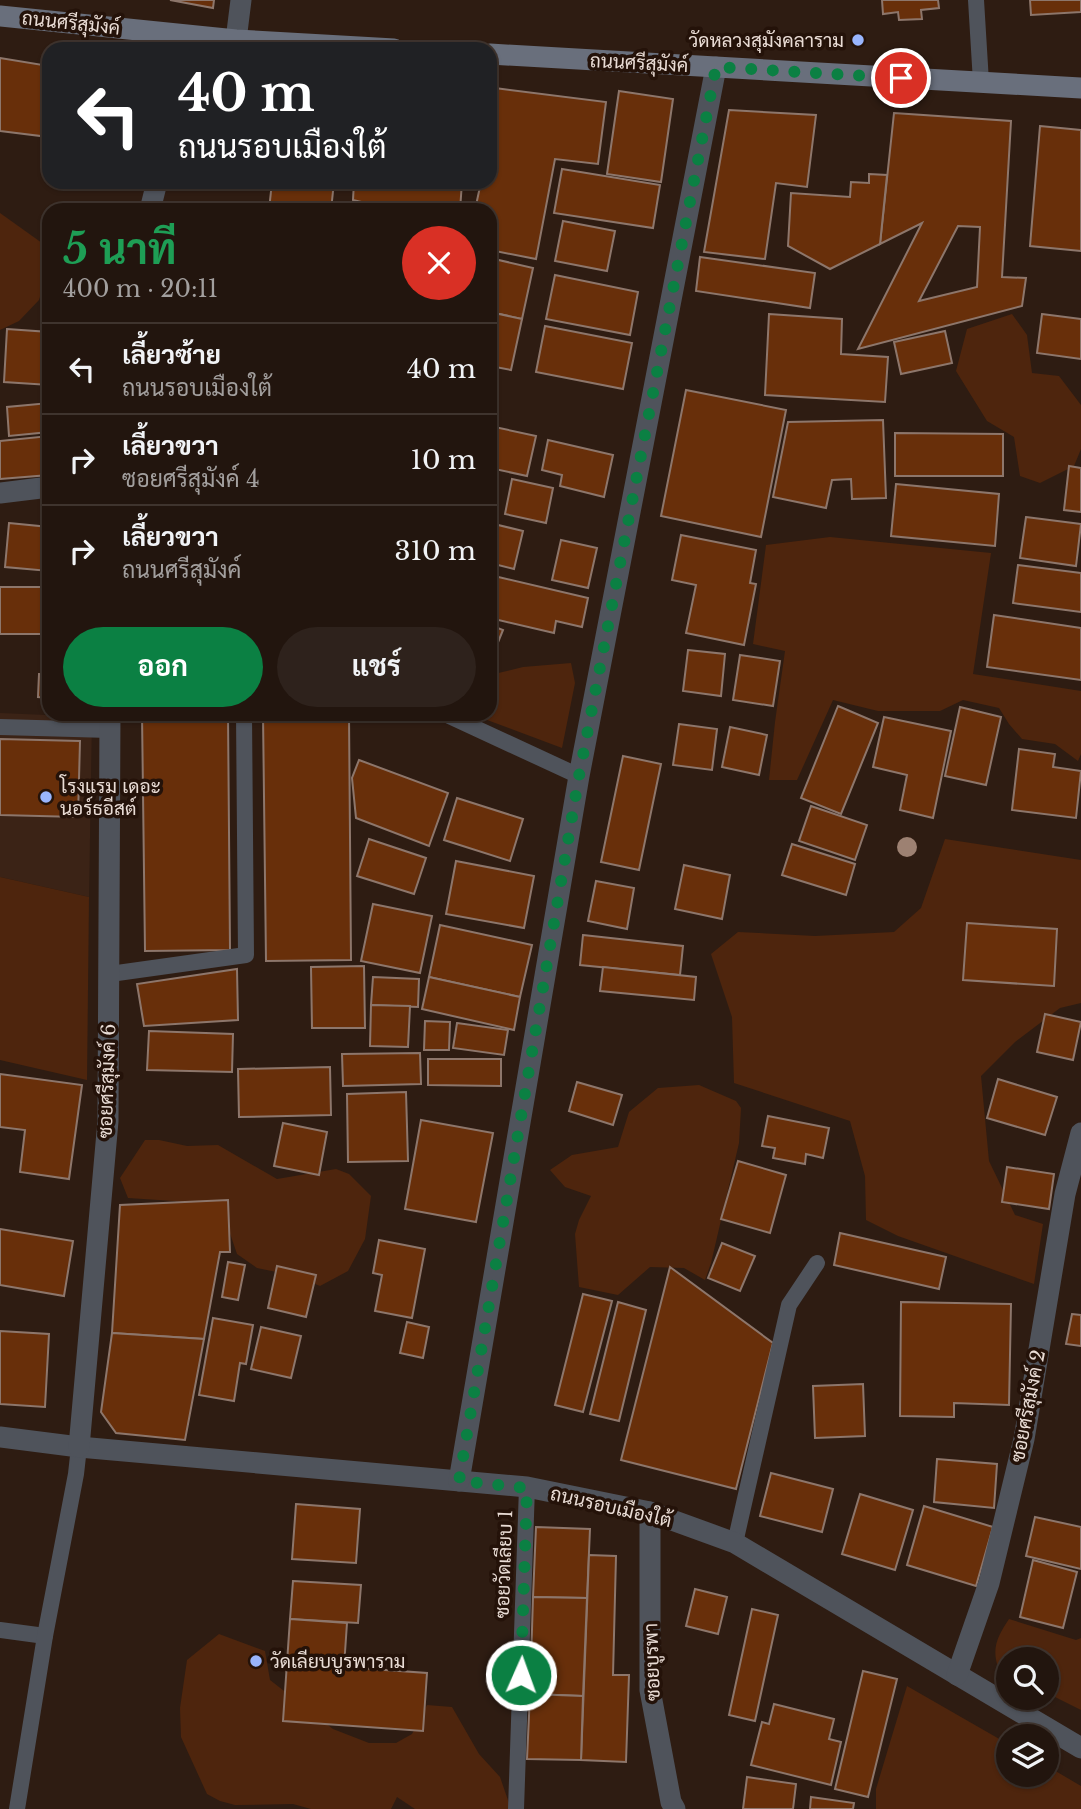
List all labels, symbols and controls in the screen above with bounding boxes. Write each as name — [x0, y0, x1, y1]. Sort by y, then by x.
street label: ถนนศรีสุมังค์ — [21, 5, 121, 41]
place label: วัดหลวงสุมังคลาราม — [688, 29, 844, 53]
marker: วัดหลวงสุมังคลาราม — [850, 32, 866, 48]
street label: ถนนศรีสุมังค์ — [589, 48, 689, 78]
pin — [871, 48, 931, 108]
icon: arrive — [882, 59, 920, 97]
text: 40 m — [178, 63, 315, 124]
icon: left — [63, 70, 154, 161]
text: ถนนรอบเมืองใต้ — [178, 127, 387, 167]
text: 5 นาที — [63, 223, 176, 275]
button: close — [402, 226, 476, 300]
text: 400 m · 20:11 — [63, 275, 218, 303]
text: เลี้ยวซ้าย — [122, 339, 221, 371]
icon: left — [63, 350, 101, 388]
text: 40 m — [407, 353, 476, 385]
text: ถนนรอบเมืองใต้ — [122, 374, 272, 402]
text: เลี้ยวขวา — [122, 430, 219, 462]
icon: right — [63, 441, 101, 479]
text: 10 m — [410, 444, 476, 476]
text: ซอยศรีสุมังค์ 4 — [122, 465, 260, 493]
text: เลี้ยวขวา — [122, 521, 219, 553]
icon: right — [63, 532, 101, 570]
text: 310 m — [394, 535, 476, 567]
text: ถนนศรีสุมังค์ — [122, 556, 241, 584]
button: ออก — [63, 627, 263, 707]
button: แชร์ — [277, 627, 476, 707]
place label: โรงแรม เดอะ นอร์ธอีสต์ — [59, 774, 161, 820]
marker: โรงแรม เดอะ นอร์ธอีสต์ — [38, 789, 54, 805]
street label: ซอยศรีสุมังค์ 6 — [93, 1023, 121, 1139]
street label: ซอยศรีสุมังค์ 2 — [1005, 1348, 1051, 1464]
street label: ถนนรอบเมืองใต้ — [548, 1481, 675, 1532]
street label: ซอยวัดเลียบ 1 — [490, 1509, 517, 1619]
street label: ซอยบูรพา — [639, 1623, 667, 1701]
position arrow — [484, 1638, 558, 1712]
map controls — [996, 1647, 1059, 1787]
button: search — [996, 1647, 1059, 1710]
place label: วัดเลียบบูรพาราม — [270, 1649, 405, 1675]
marker: วัดเลียบบูรพาราม — [248, 1653, 264, 1669]
button: layers — [996, 1724, 1059, 1787]

